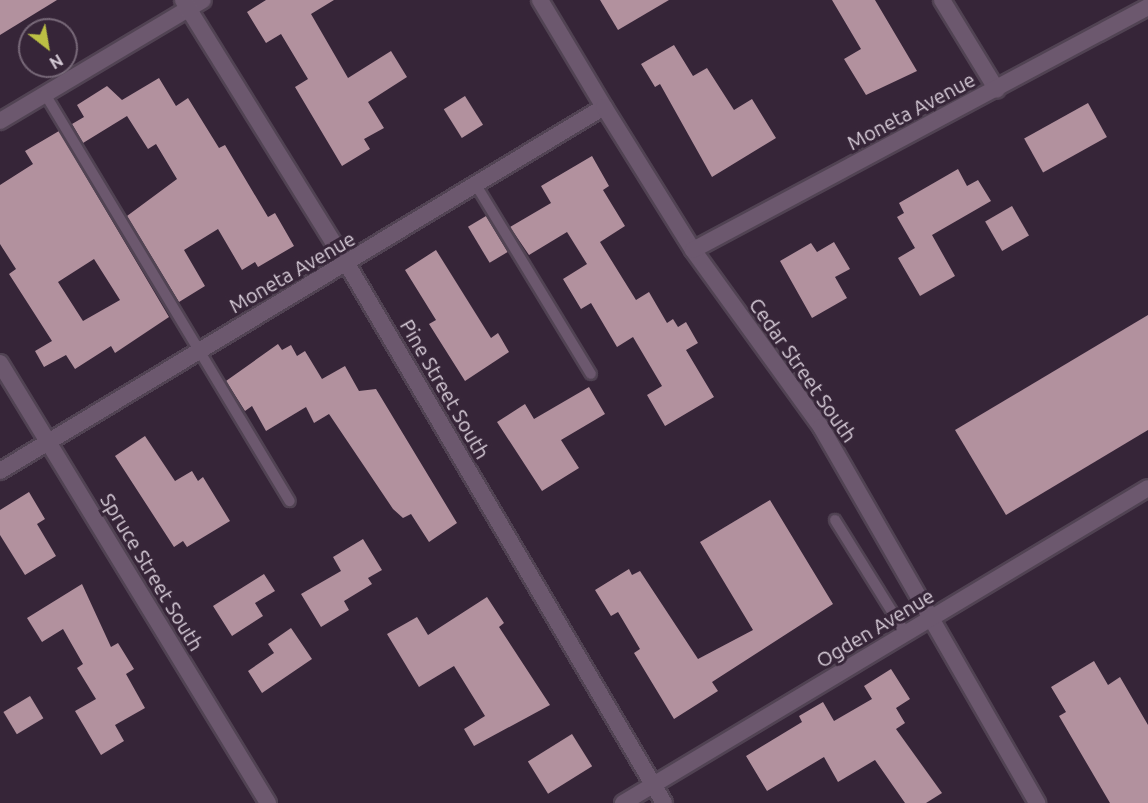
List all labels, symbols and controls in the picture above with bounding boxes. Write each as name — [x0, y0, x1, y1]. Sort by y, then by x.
north arrow — [18, 18, 78, 78]
text: N — [46, 51, 66, 73]
street label: Moneta Avenue — [843, 67, 979, 155]
street label: Moneta Avenue — [225, 226, 359, 318]
street label: Cedar Street South — [744, 293, 862, 447]
street label: Pine Street South — [395, 315, 495, 463]
street label: Spruce Street South — [96, 489, 208, 655]
street label: Ogden Avenue — [812, 583, 938, 673]

